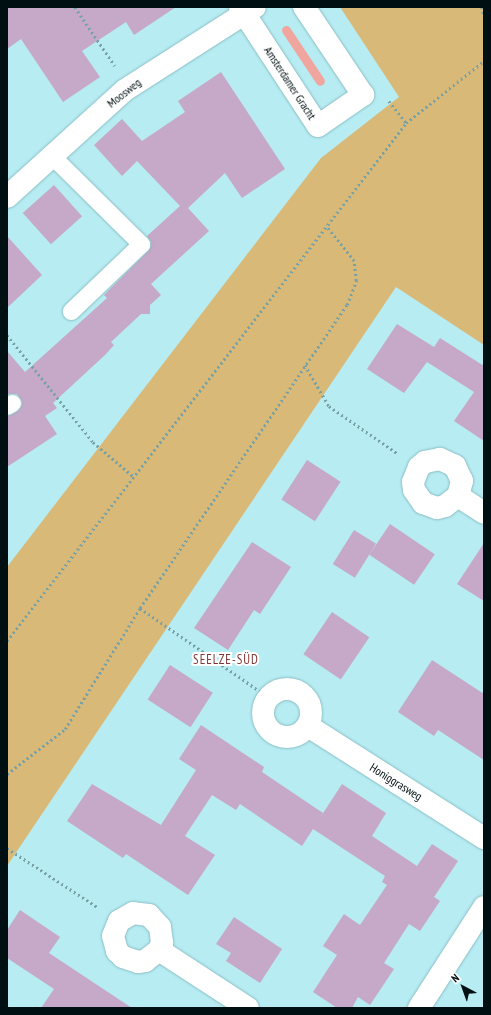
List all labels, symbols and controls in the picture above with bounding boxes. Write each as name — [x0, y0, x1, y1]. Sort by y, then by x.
street label: Amsterdamer Gracht — [261, 44, 319, 122]
street label: Moosweg — [104, 75, 144, 111]
district label: SEELZE-SÜD — [193, 652, 259, 668]
street label: Honiggrasweg — [367, 760, 425, 804]
north arrow — [443, 967, 483, 1007]
text: N — [448, 971, 462, 985]

